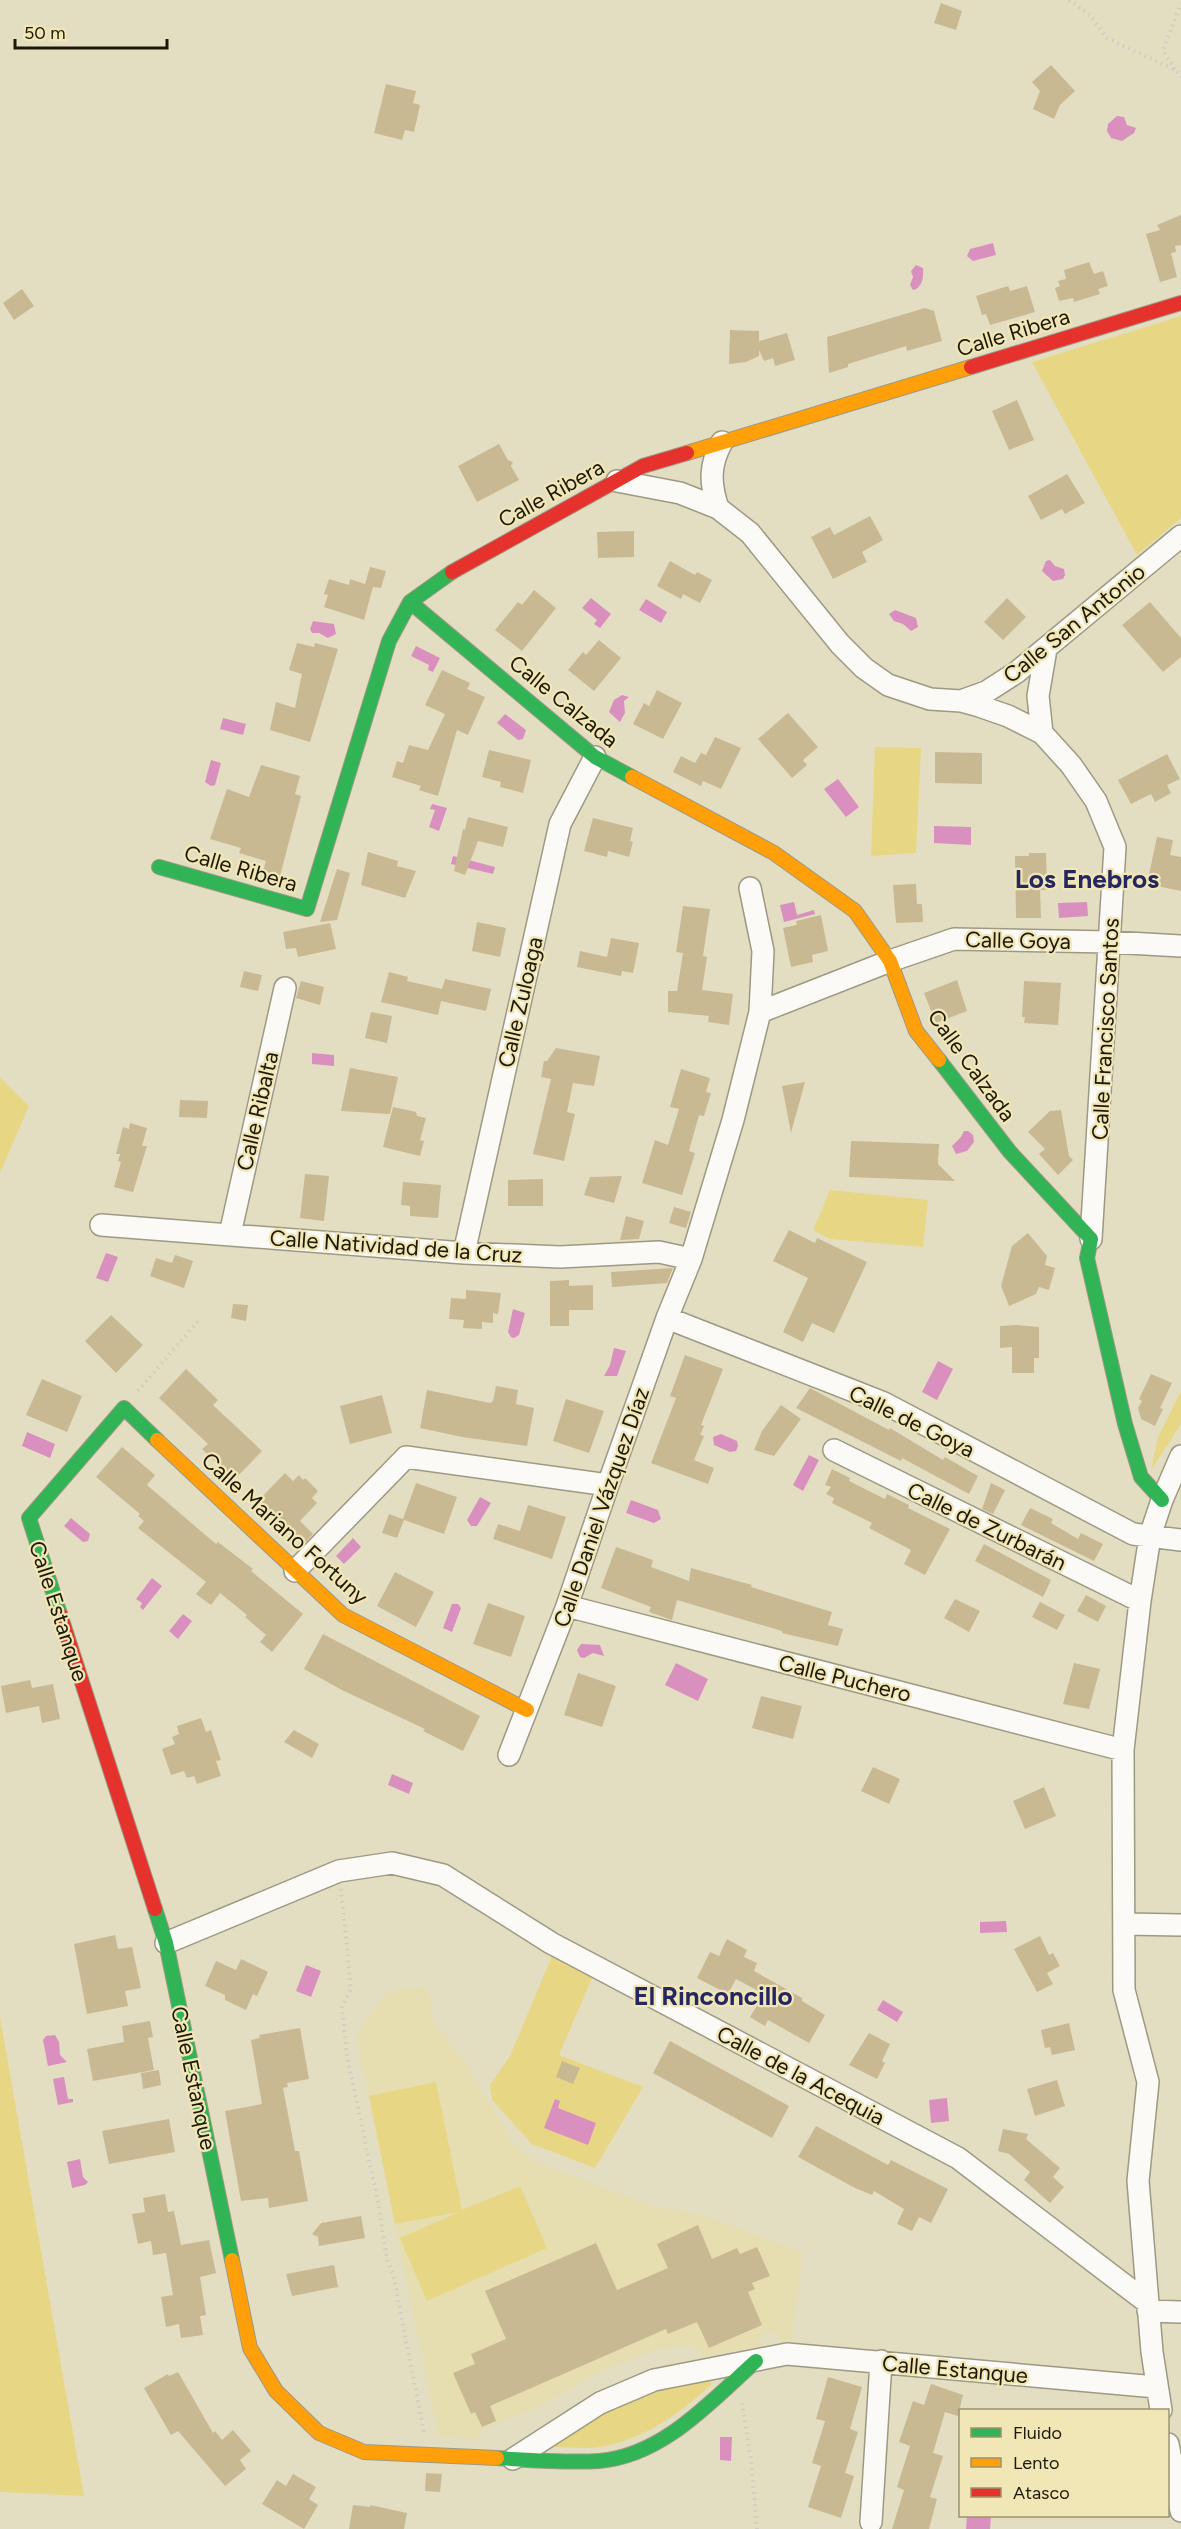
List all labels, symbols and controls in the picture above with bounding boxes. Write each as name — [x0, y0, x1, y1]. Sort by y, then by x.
scale bar — [15, 12, 166, 50]
text: 50 m — [24, 22, 66, 44]
street label: Calle Ribera — [953, 303, 1073, 362]
street label: Calle Ribera — [494, 453, 609, 534]
street label: Calle San Antonio — [998, 558, 1151, 689]
street label: Calle Calzada — [504, 649, 624, 753]
street label: Calle Ribera — [181, 839, 301, 898]
district label: Los Enebros — [1015, 863, 1159, 895]
street label: Calle Francisco Santos — [1086, 917, 1125, 1141]
street label: Calle Goya — [965, 926, 1071, 955]
street label: Calle Zuloaga — [492, 934, 549, 1070]
street label: Calle Calzada — [922, 1004, 1021, 1127]
street label: Calle Ribalta — [231, 1049, 284, 1173]
street label: Calle Natividad de la Cruz — [269, 1224, 523, 1269]
street label: Calle de Goya — [845, 1379, 979, 1463]
street label: Calle Daniel Vázquez Díaz — [548, 1384, 655, 1631]
street label: Calle Mariano Fortuny — [196, 1447, 374, 1610]
street label: Calle de Zurbarán — [903, 1476, 1071, 1577]
street label: Calle Estanque — [23, 1537, 94, 1685]
street label: Calle Puchero — [776, 1649, 914, 1708]
district label: El Rinconcillo — [633, 1980, 793, 2012]
street label: Calle Estanque — [165, 2004, 222, 2152]
street label: Calle de la Acequia — [712, 2020, 889, 2131]
street label: Calle Estanque — [881, 2350, 1029, 2389]
legend — [959, 2409, 1169, 2517]
text: Fluido — [1013, 2422, 1062, 2444]
text: Lento — [1013, 2452, 1059, 2474]
text: Atasco — [1013, 2482, 1070, 2504]

